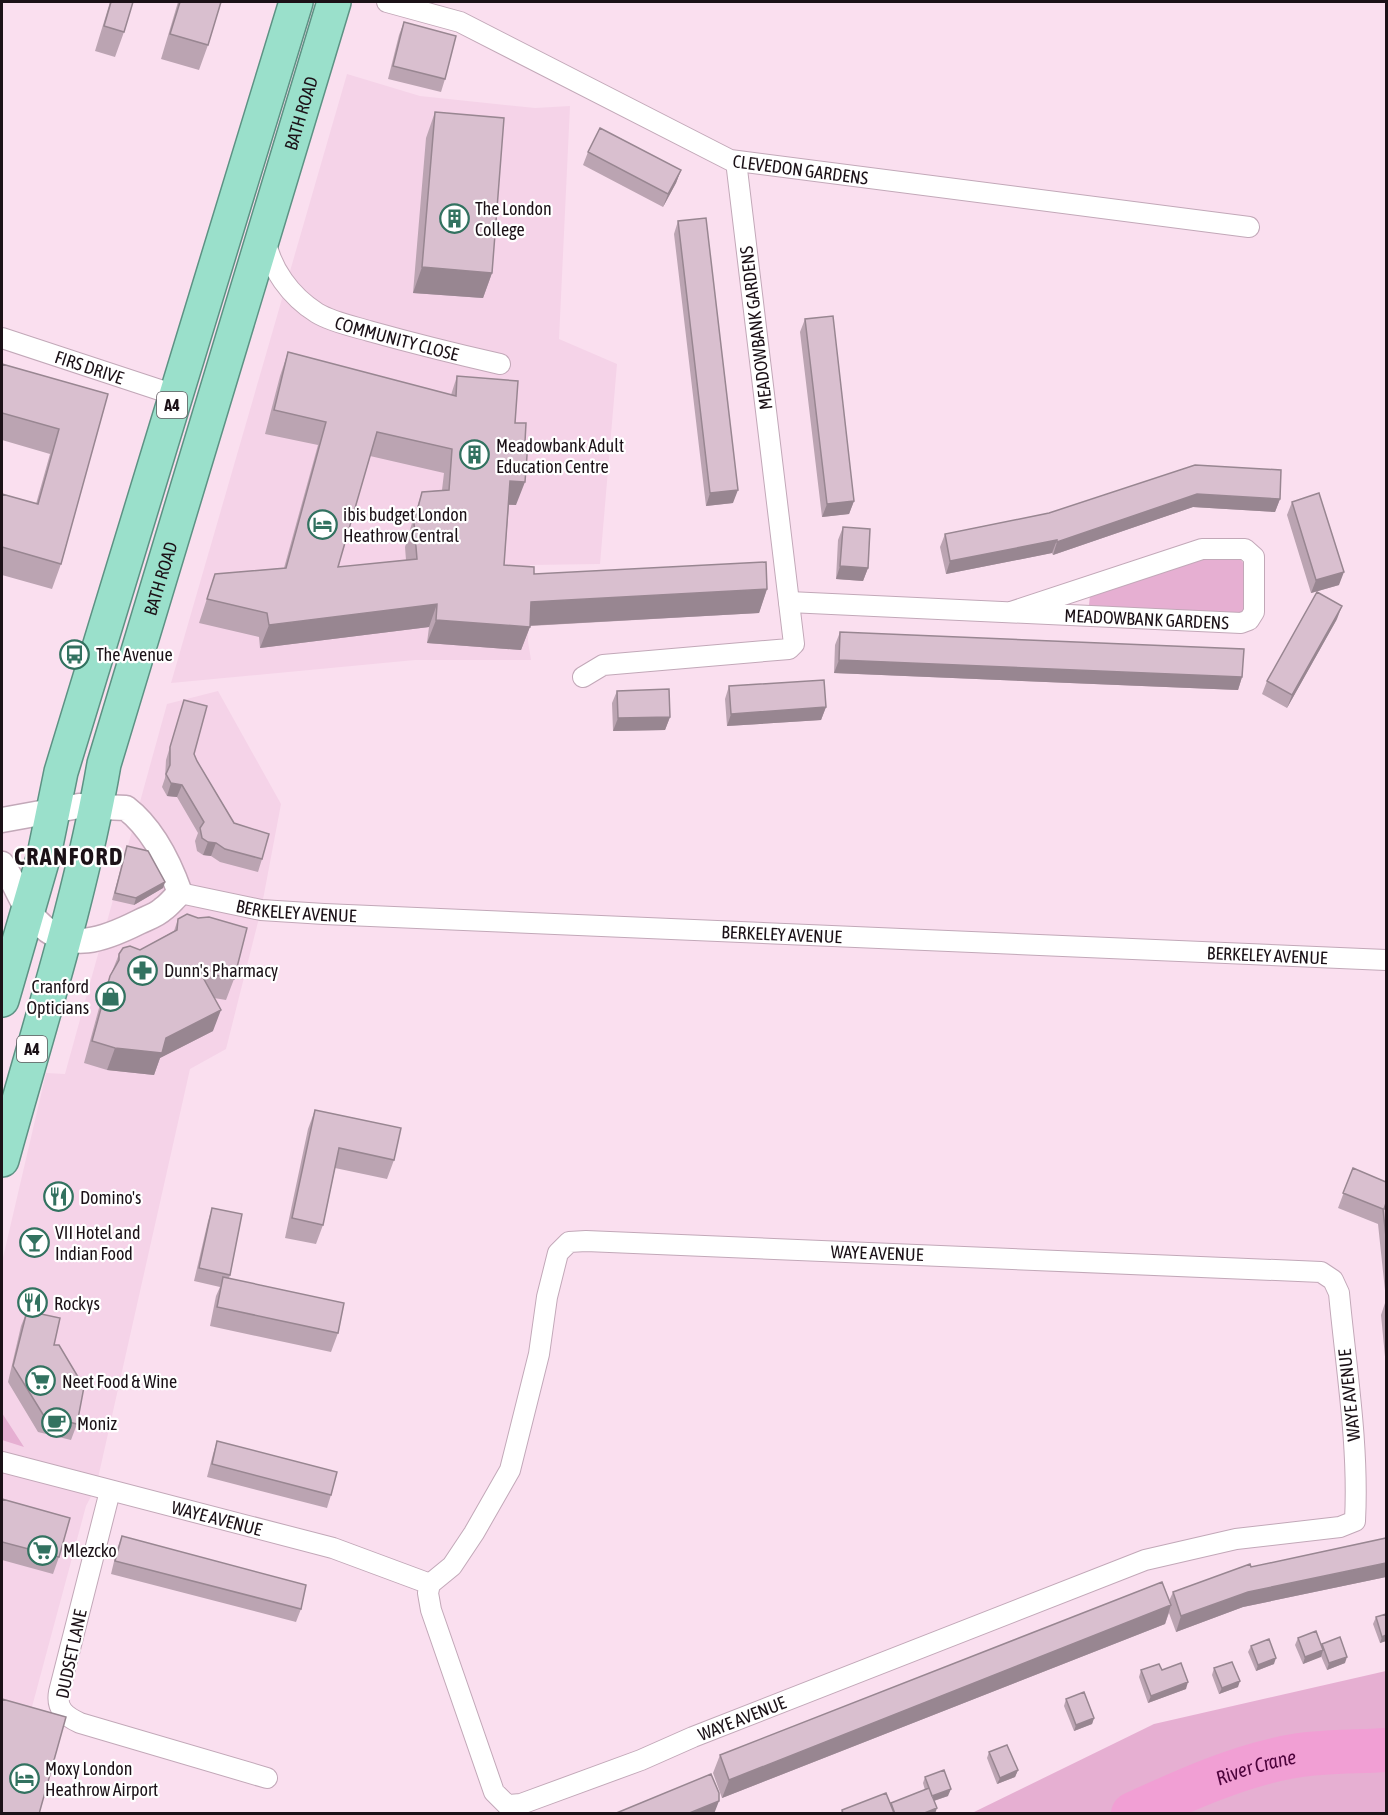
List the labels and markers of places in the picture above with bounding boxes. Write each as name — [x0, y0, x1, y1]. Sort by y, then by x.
place label: The London College — [475, 198, 552, 240]
building icon: The London College — [438, 202, 470, 234]
place label: Meadowbank Adult Education Centre — [496, 435, 624, 477]
building icon: Meadowbank Adult Education Centre — [459, 439, 491, 471]
place label: ibis budget London Heathrow Central — [343, 504, 467, 546]
hotel icon: ibis budget London Heathrow Central — [306, 508, 338, 540]
bus stop icon: The Avenue — [59, 638, 91, 670]
place label: The Avenue — [96, 644, 173, 665]
pharmacy icon: Dunn's Pharmacy — [127, 954, 159, 986]
place label: Dunn's Pharmacy — [164, 960, 278, 981]
place label: Cranford Opticians — [26, 976, 89, 1018]
shop icon: Cranford Opticians — [94, 980, 126, 1012]
restaurant icon: Domino's — [43, 1181, 75, 1213]
place label: Domino's — [80, 1187, 141, 1208]
place label: VII Hotel and Indian Food — [55, 1222, 140, 1264]
bar icon: VII Hotel and Indian Food — [18, 1226, 50, 1258]
restaurant icon: Rockys — [17, 1287, 49, 1319]
place label: Rockys — [54, 1293, 100, 1314]
supermarket icon: Neet Food & Wine — [25, 1365, 57, 1397]
place label: Neet Food & Wine — [62, 1371, 177, 1392]
cafe icon: Moniz — [40, 1407, 72, 1439]
place label: Moniz — [77, 1413, 117, 1434]
supermarket icon: Mlezcko — [26, 1534, 58, 1566]
place label: Mlezcko — [63, 1540, 117, 1561]
place label: Moxy London Heathrow Airport — [45, 1758, 158, 1800]
hotel icon: Moxy London Heathrow Airport — [8, 1762, 40, 1794]

